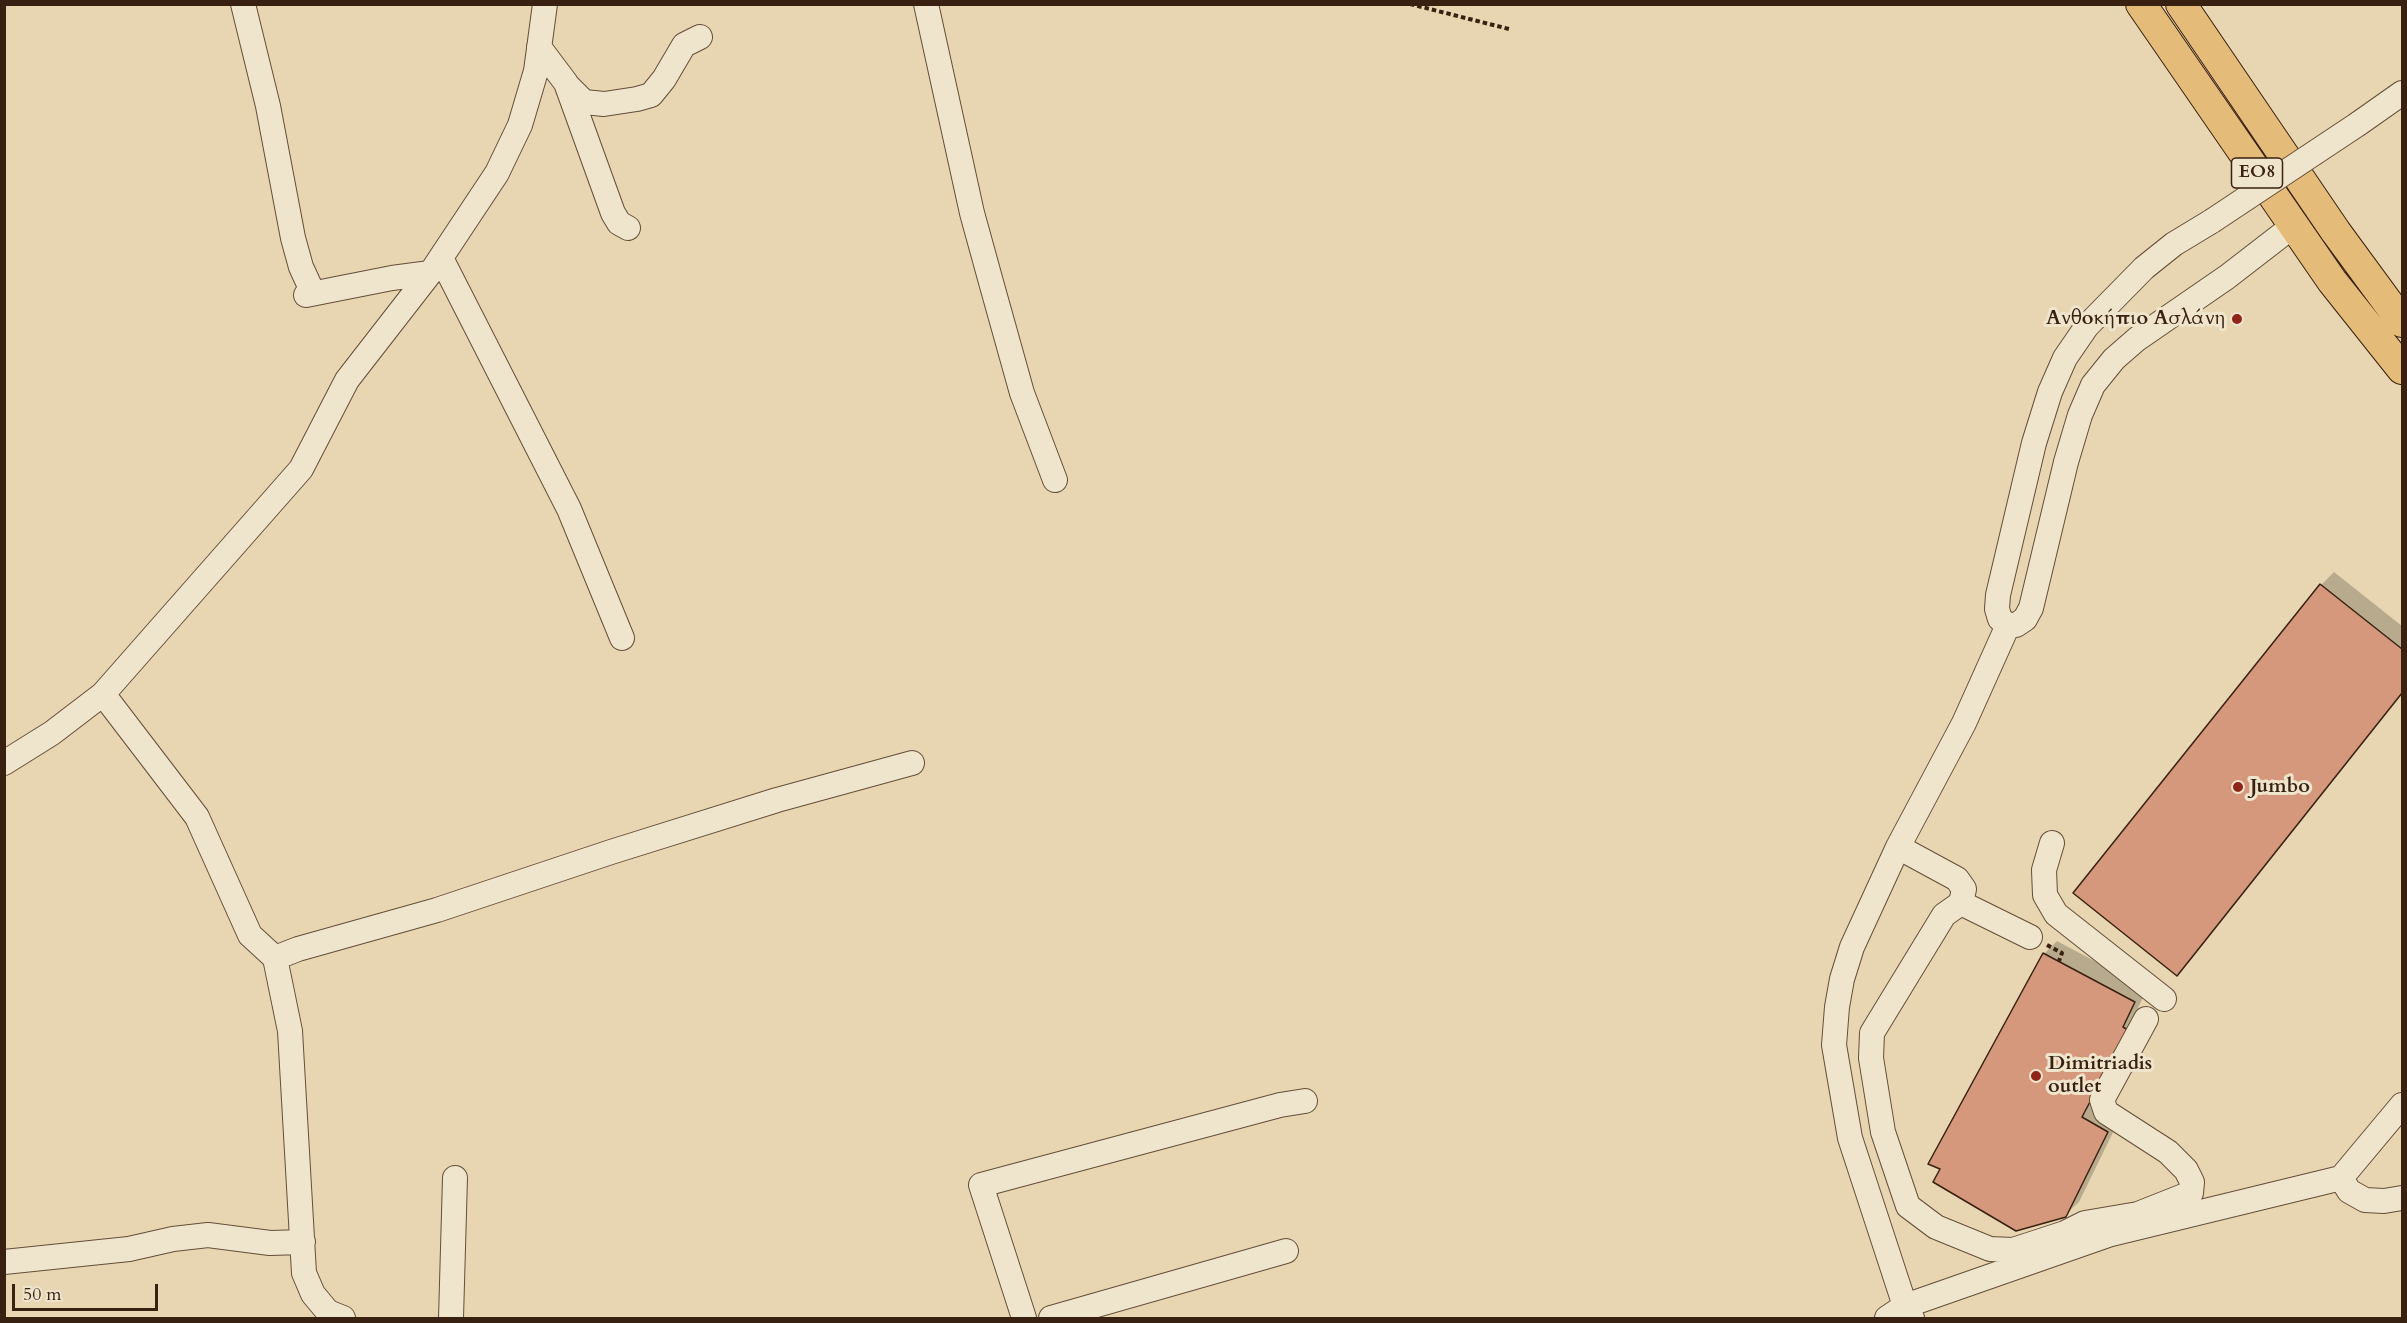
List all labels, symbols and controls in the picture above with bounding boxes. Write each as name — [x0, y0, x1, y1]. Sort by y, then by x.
road number: ΕΟ8 — [2232, 158, 2282, 188]
place label: Ανθοκήπιο Ασλάνη — [2046, 307, 2225, 331]
marker: Ανθοκήπιο Ασλάνη — [2230, 312, 2244, 326]
place label: Jumbo — [2250, 775, 2310, 799]
marker: Jumbo — [2231, 780, 2245, 794]
place label: Dimitriadis outlet — [2048, 1052, 2152, 1099]
marker: Dimitriadis outlet — [2029, 1069, 2043, 1083]
scale bar — [15, 1272, 160, 1310]
text: 50 m — [23, 1282, 62, 1307]

